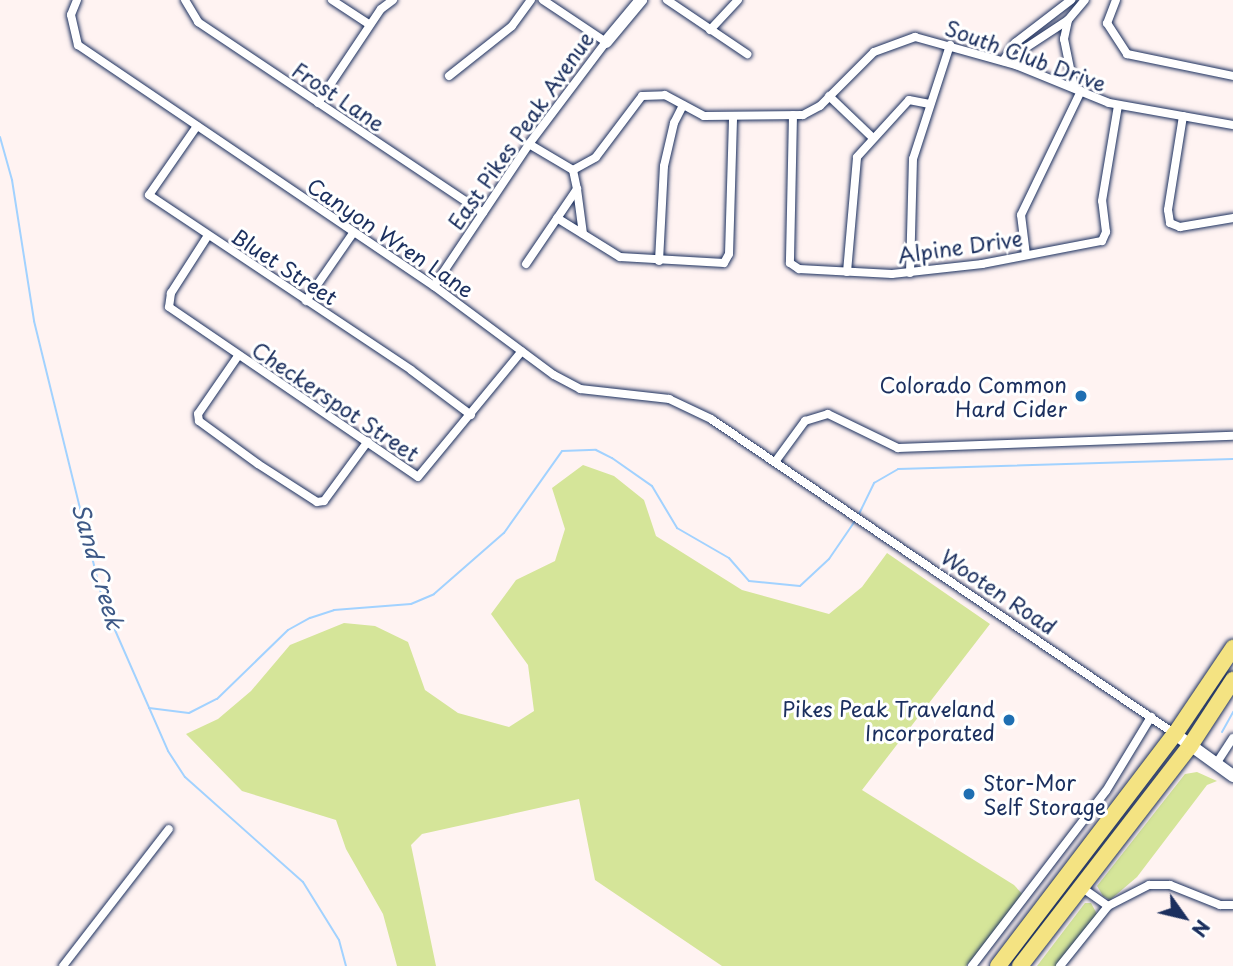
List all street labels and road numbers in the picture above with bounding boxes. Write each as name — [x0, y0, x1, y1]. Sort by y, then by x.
street label: South Club Drive — [942, 14, 1110, 96]
street label: East Pikes Peak Avenue — [442, 26, 598, 234]
street label: Frost Lane — [288, 56, 390, 136]
street label: Canyon Wren Lane — [303, 172, 479, 302]
street label: Bluet Street — [227, 222, 343, 310]
street label: Alpine Drive — [896, 225, 1024, 267]
street label: Checkerspot Street — [248, 336, 424, 466]
street label: Wooten Road — [937, 543, 1061, 639]

